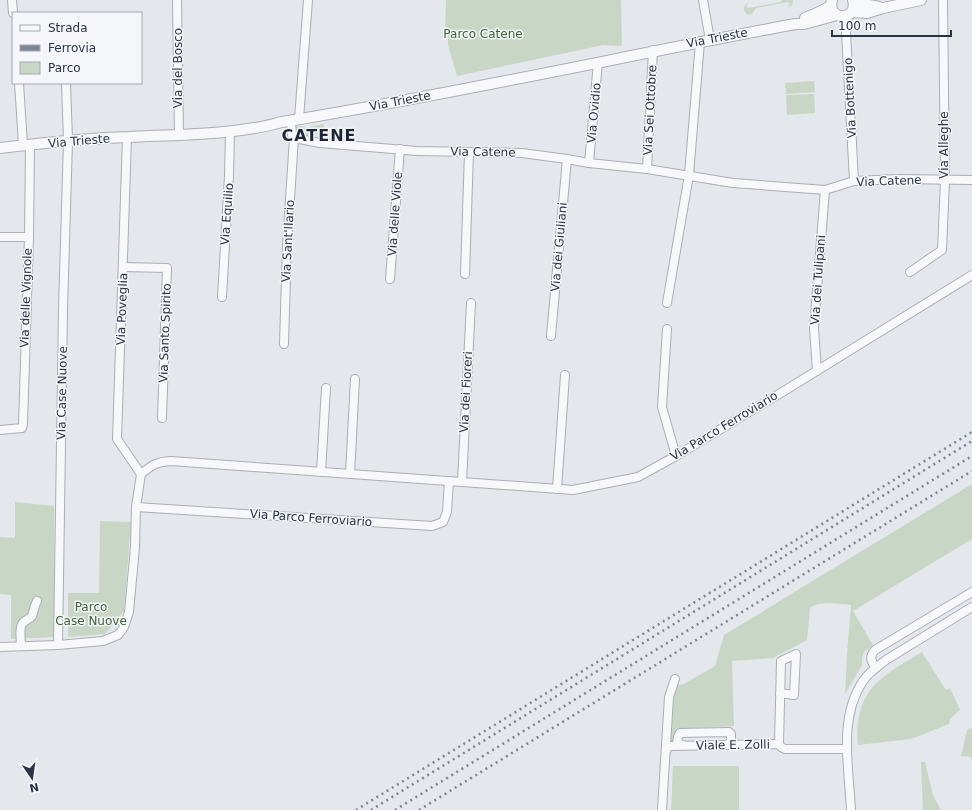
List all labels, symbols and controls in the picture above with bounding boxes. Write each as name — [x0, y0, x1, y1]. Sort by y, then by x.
legend — [12, 12, 142, 84]
scale bar — [832, 12, 951, 38]
text: 100 m — [838, 19, 876, 33]
text: Strada — [48, 21, 88, 35]
street label: Via Trieste — [685, 25, 749, 51]
park label: Parco Catene — [443, 27, 523, 41]
street label: Via del Bosco — [171, 28, 185, 108]
text: Ferrovia — [48, 41, 96, 55]
street label: Via Bottenigo — [841, 57, 859, 139]
text: Parco — [48, 61, 81, 75]
street label: Via Sei Ottobre — [641, 64, 659, 156]
street label: Via Ovidio — [584, 82, 604, 144]
street label: Via Trieste — [368, 88, 432, 114]
street label: Via Alleghe — [937, 111, 951, 179]
district label: CATENE — [281, 126, 357, 145]
street label: Via Trieste — [48, 131, 110, 151]
street label: Via Catene — [450, 144, 516, 160]
street label: Via delle Viole — [385, 171, 405, 257]
street label: Via Catene — [856, 173, 922, 189]
street label: Via Equilio — [218, 182, 236, 246]
street label: Via Sant'Ilario — [279, 199, 297, 283]
street label: Via dei Giuliani — [548, 202, 570, 292]
street label: Via dei Tulipani — [808, 234, 828, 326]
street label: Via delle Vignole — [17, 248, 35, 348]
street label: Via Poveglia — [114, 272, 130, 346]
street label: Via Santo Spirito — [156, 283, 174, 383]
street label: Via Case Nuove — [54, 346, 70, 440]
street label: Via dei Fioreri — [457, 351, 475, 433]
street label: Via Parco Ferroviario — [668, 388, 780, 464]
street label: Via Parco Ferroviario — [249, 507, 373, 529]
park label: Parco Case Nuove — [55, 600, 127, 628]
street label: Viale E. Zolli — [696, 737, 770, 753]
north arrow — [12, 758, 52, 798]
text: N — [28, 780, 40, 795]

